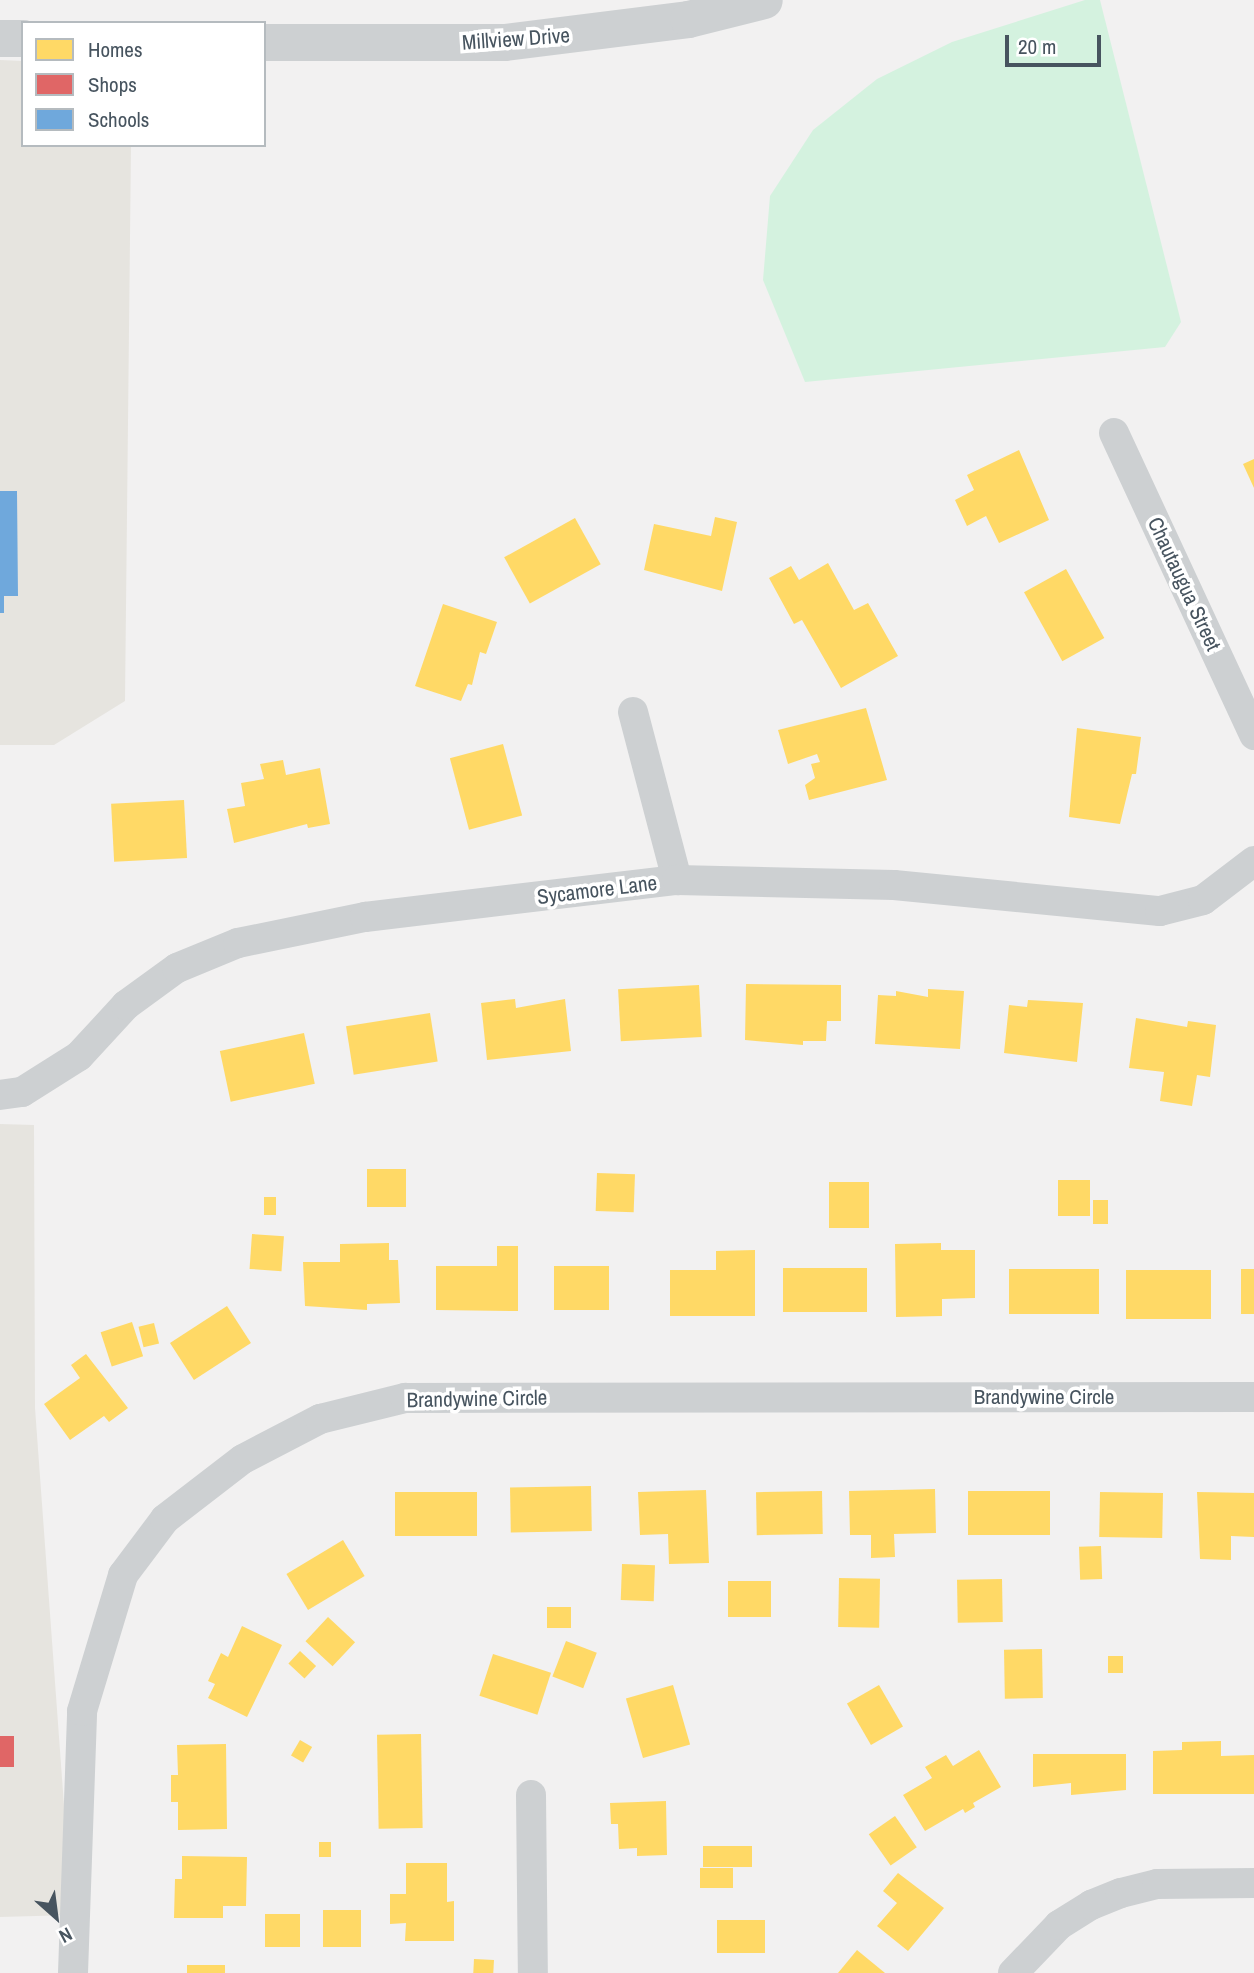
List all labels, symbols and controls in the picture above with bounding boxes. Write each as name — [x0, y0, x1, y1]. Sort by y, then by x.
legend — [21, 21, 266, 147]
scale bar — [1009, 21, 1105, 65]
street label: Millview Drive — [461, 23, 571, 55]
text: 20 m — [1018, 32, 1056, 61]
text: Homes — [88, 35, 143, 64]
text: Shops — [88, 70, 137, 99]
text: Schools — [88, 105, 149, 134]
street label: Chautaugua Street — [1142, 513, 1226, 655]
street label: Sycamore Lane — [536, 870, 658, 910]
street label: Brandywine Circle — [974, 1384, 1114, 1410]
street label: Brandywine Circle — [406, 1385, 548, 1413]
north arrow — [21, 1882, 91, 1952]
text: N — [55, 1921, 77, 1950]

